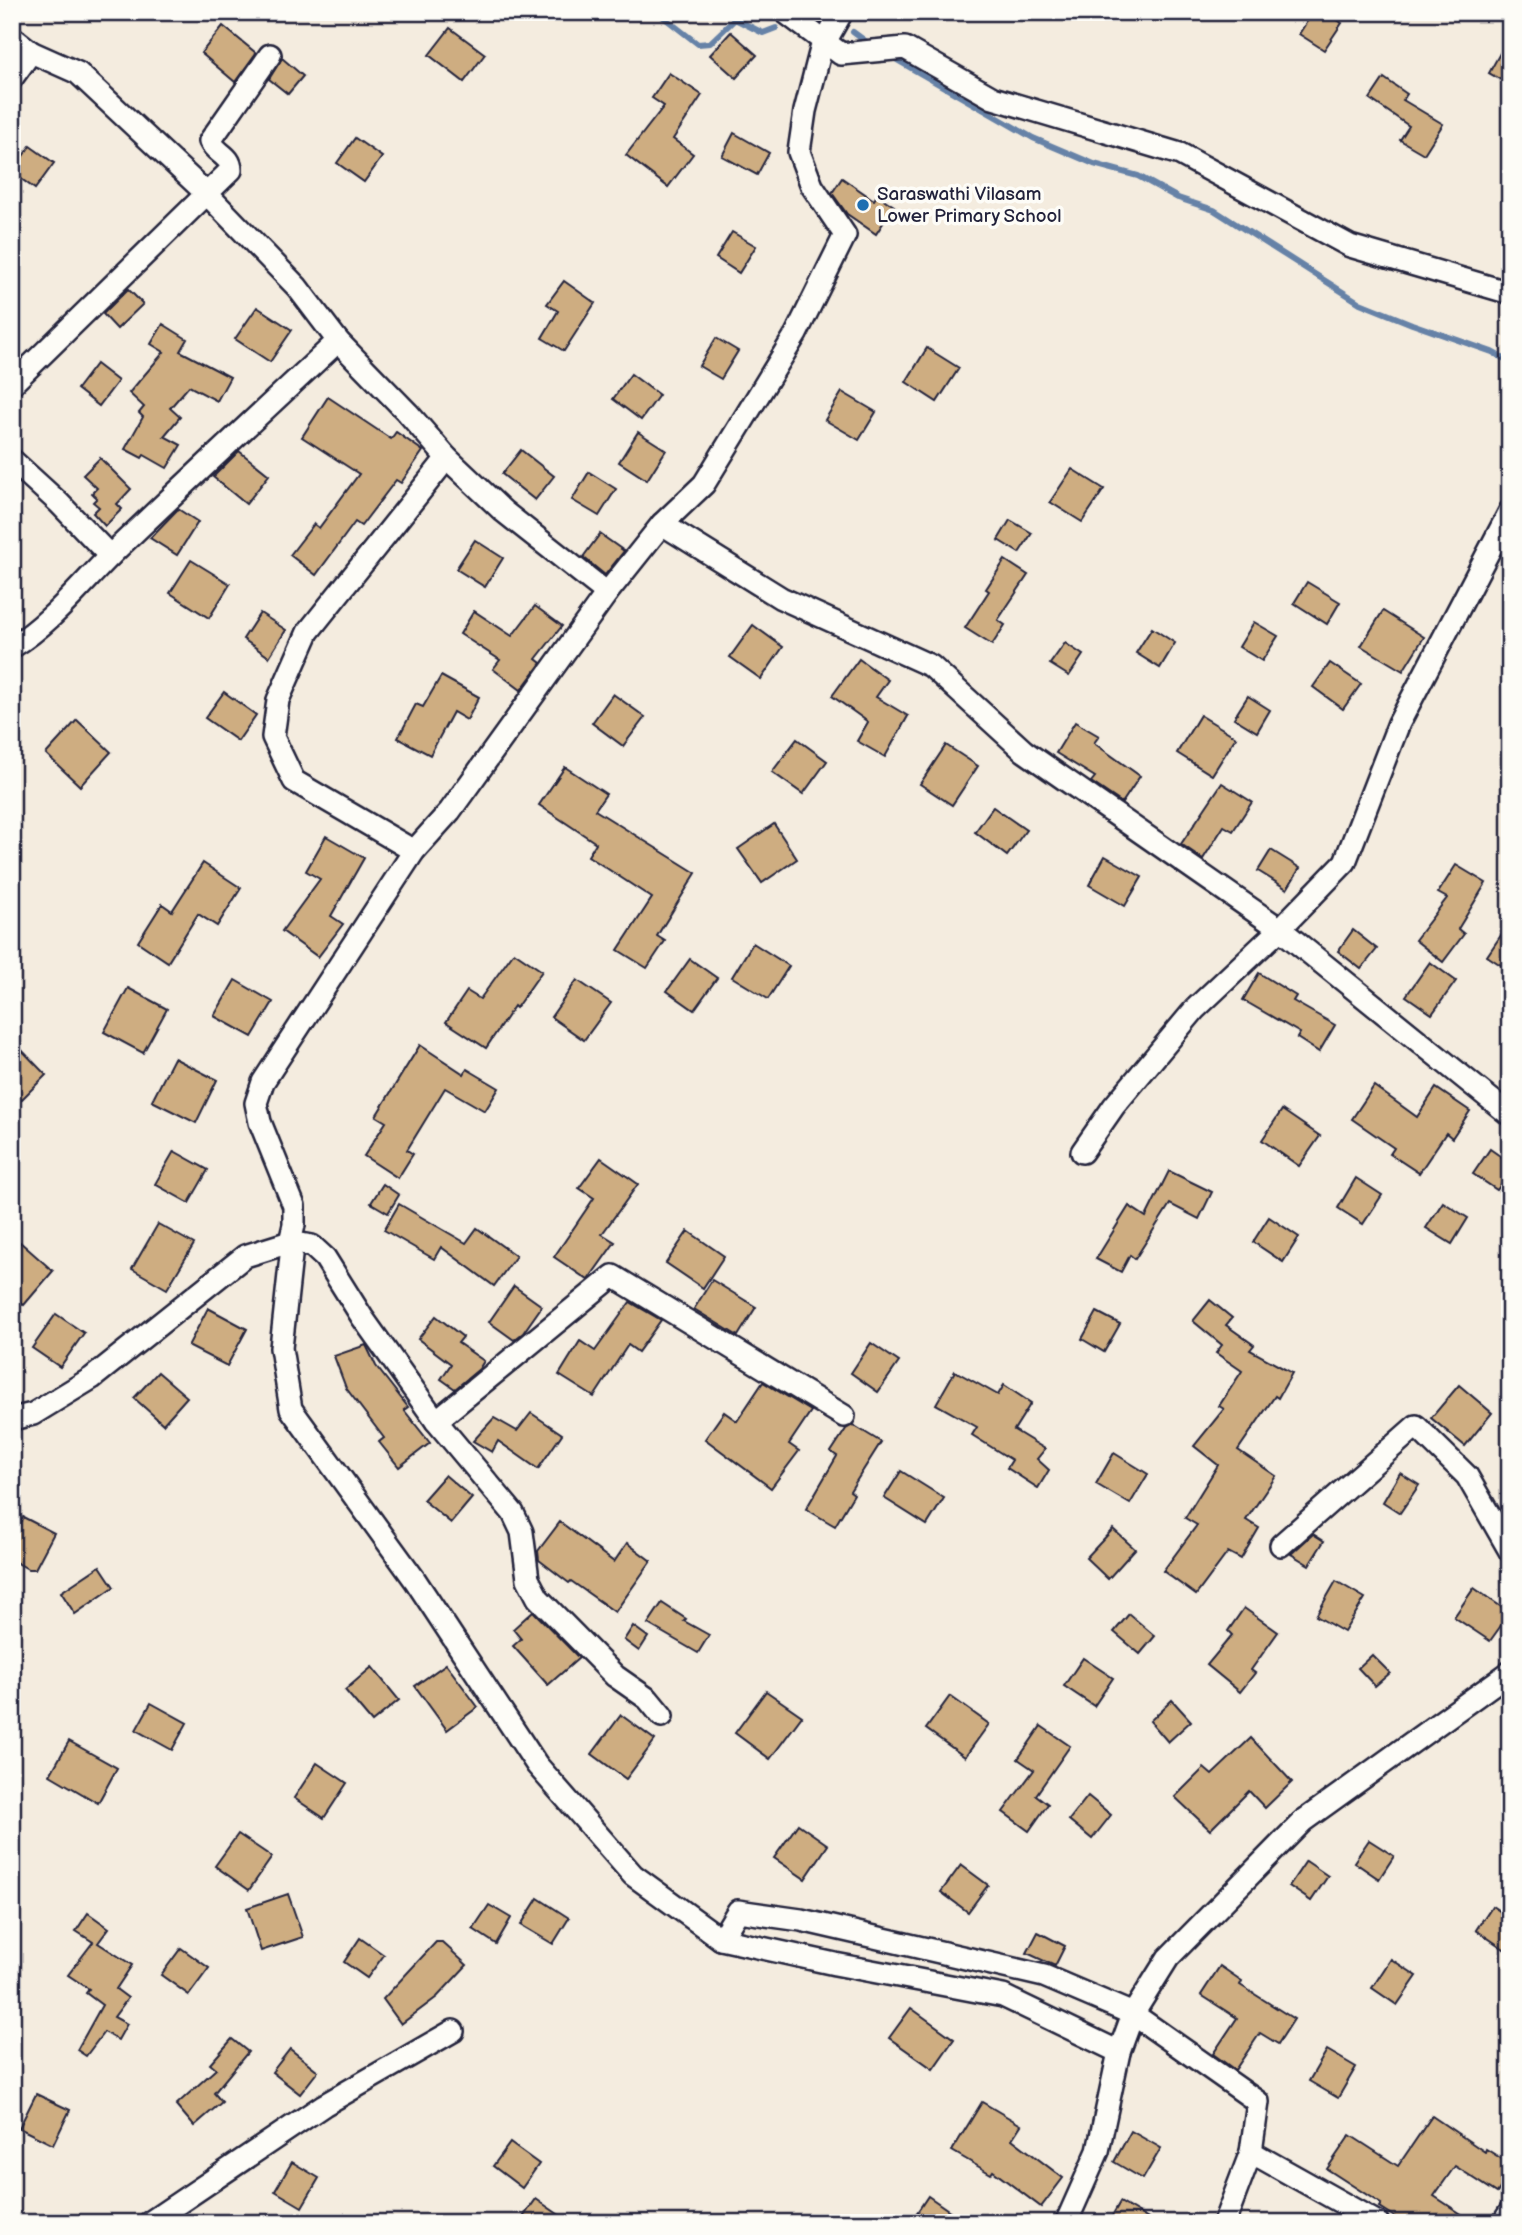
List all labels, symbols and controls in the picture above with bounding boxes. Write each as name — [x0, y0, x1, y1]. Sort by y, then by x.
place label: Saraswathi Vilasam Lower Primary School — [877, 183, 1061, 228]
marker: Saraswathi Vilasam Lower Primary School — [855, 197, 871, 213]

